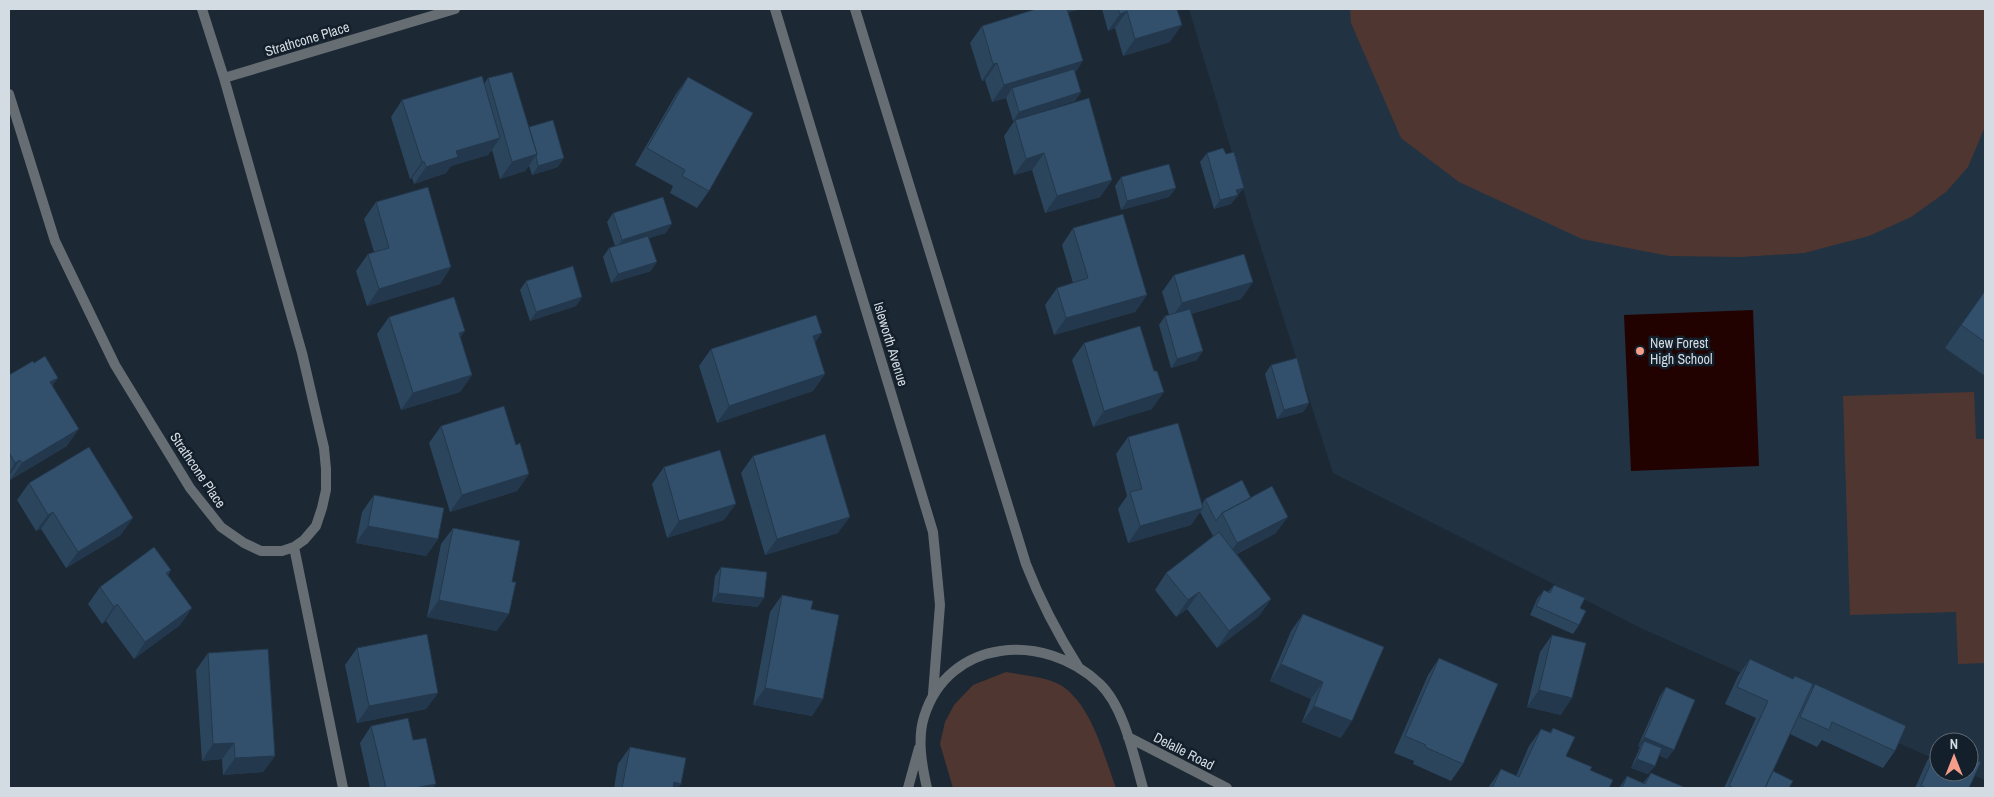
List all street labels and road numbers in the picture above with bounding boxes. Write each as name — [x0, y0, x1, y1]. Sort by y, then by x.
street label: Strathcone Place — [263, 18, 351, 60]
street label: Isleworth Avenue — [870, 300, 912, 388]
street label: Strathcone Place — [166, 429, 230, 511]
street label: Delalle Road — [1151, 728, 1217, 774]

